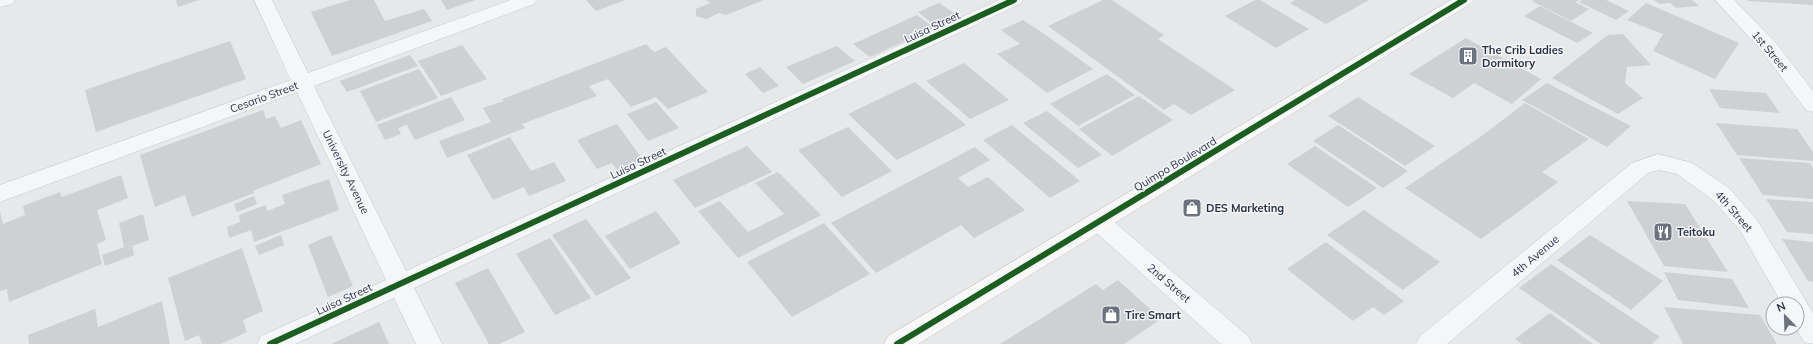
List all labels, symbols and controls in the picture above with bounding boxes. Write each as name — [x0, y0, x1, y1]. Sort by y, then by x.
street label: Luisa Street — [902, 8, 962, 46]
street label: 1st Street — [1749, 28, 1791, 74]
place label: The Crib Ladies Dormitory — [1482, 43, 1564, 70]
building icon: The Crib Ladies Dormitory — [1457, 45, 1479, 67]
street label: Cesario Street — [228, 78, 300, 116]
street label: University Avenue — [320, 128, 372, 216]
street label: Quimpo Boulevard — [1131, 134, 1219, 194]
street label: Luisa Street — [608, 144, 668, 182]
street label: 4th Street — [1712, 187, 1756, 235]
shop icon: DES Marketing — [1181, 197, 1203, 219]
place label: DES Marketing — [1206, 201, 1284, 215]
restaurant icon: Teitoku — [1652, 221, 1674, 243]
place label: Teitoku — [1677, 225, 1715, 239]
street label: 4th Avenue — [1508, 232, 1562, 280]
street label: 2nd Street — [1144, 260, 1194, 306]
street label: Luisa Street — [314, 280, 374, 318]
north arrow — [1765, 296, 1805, 336]
text: N — [1775, 299, 1788, 315]
shop icon: Tire Smart — [1100, 304, 1122, 326]
place label: Tire Smart — [1125, 308, 1181, 322]

